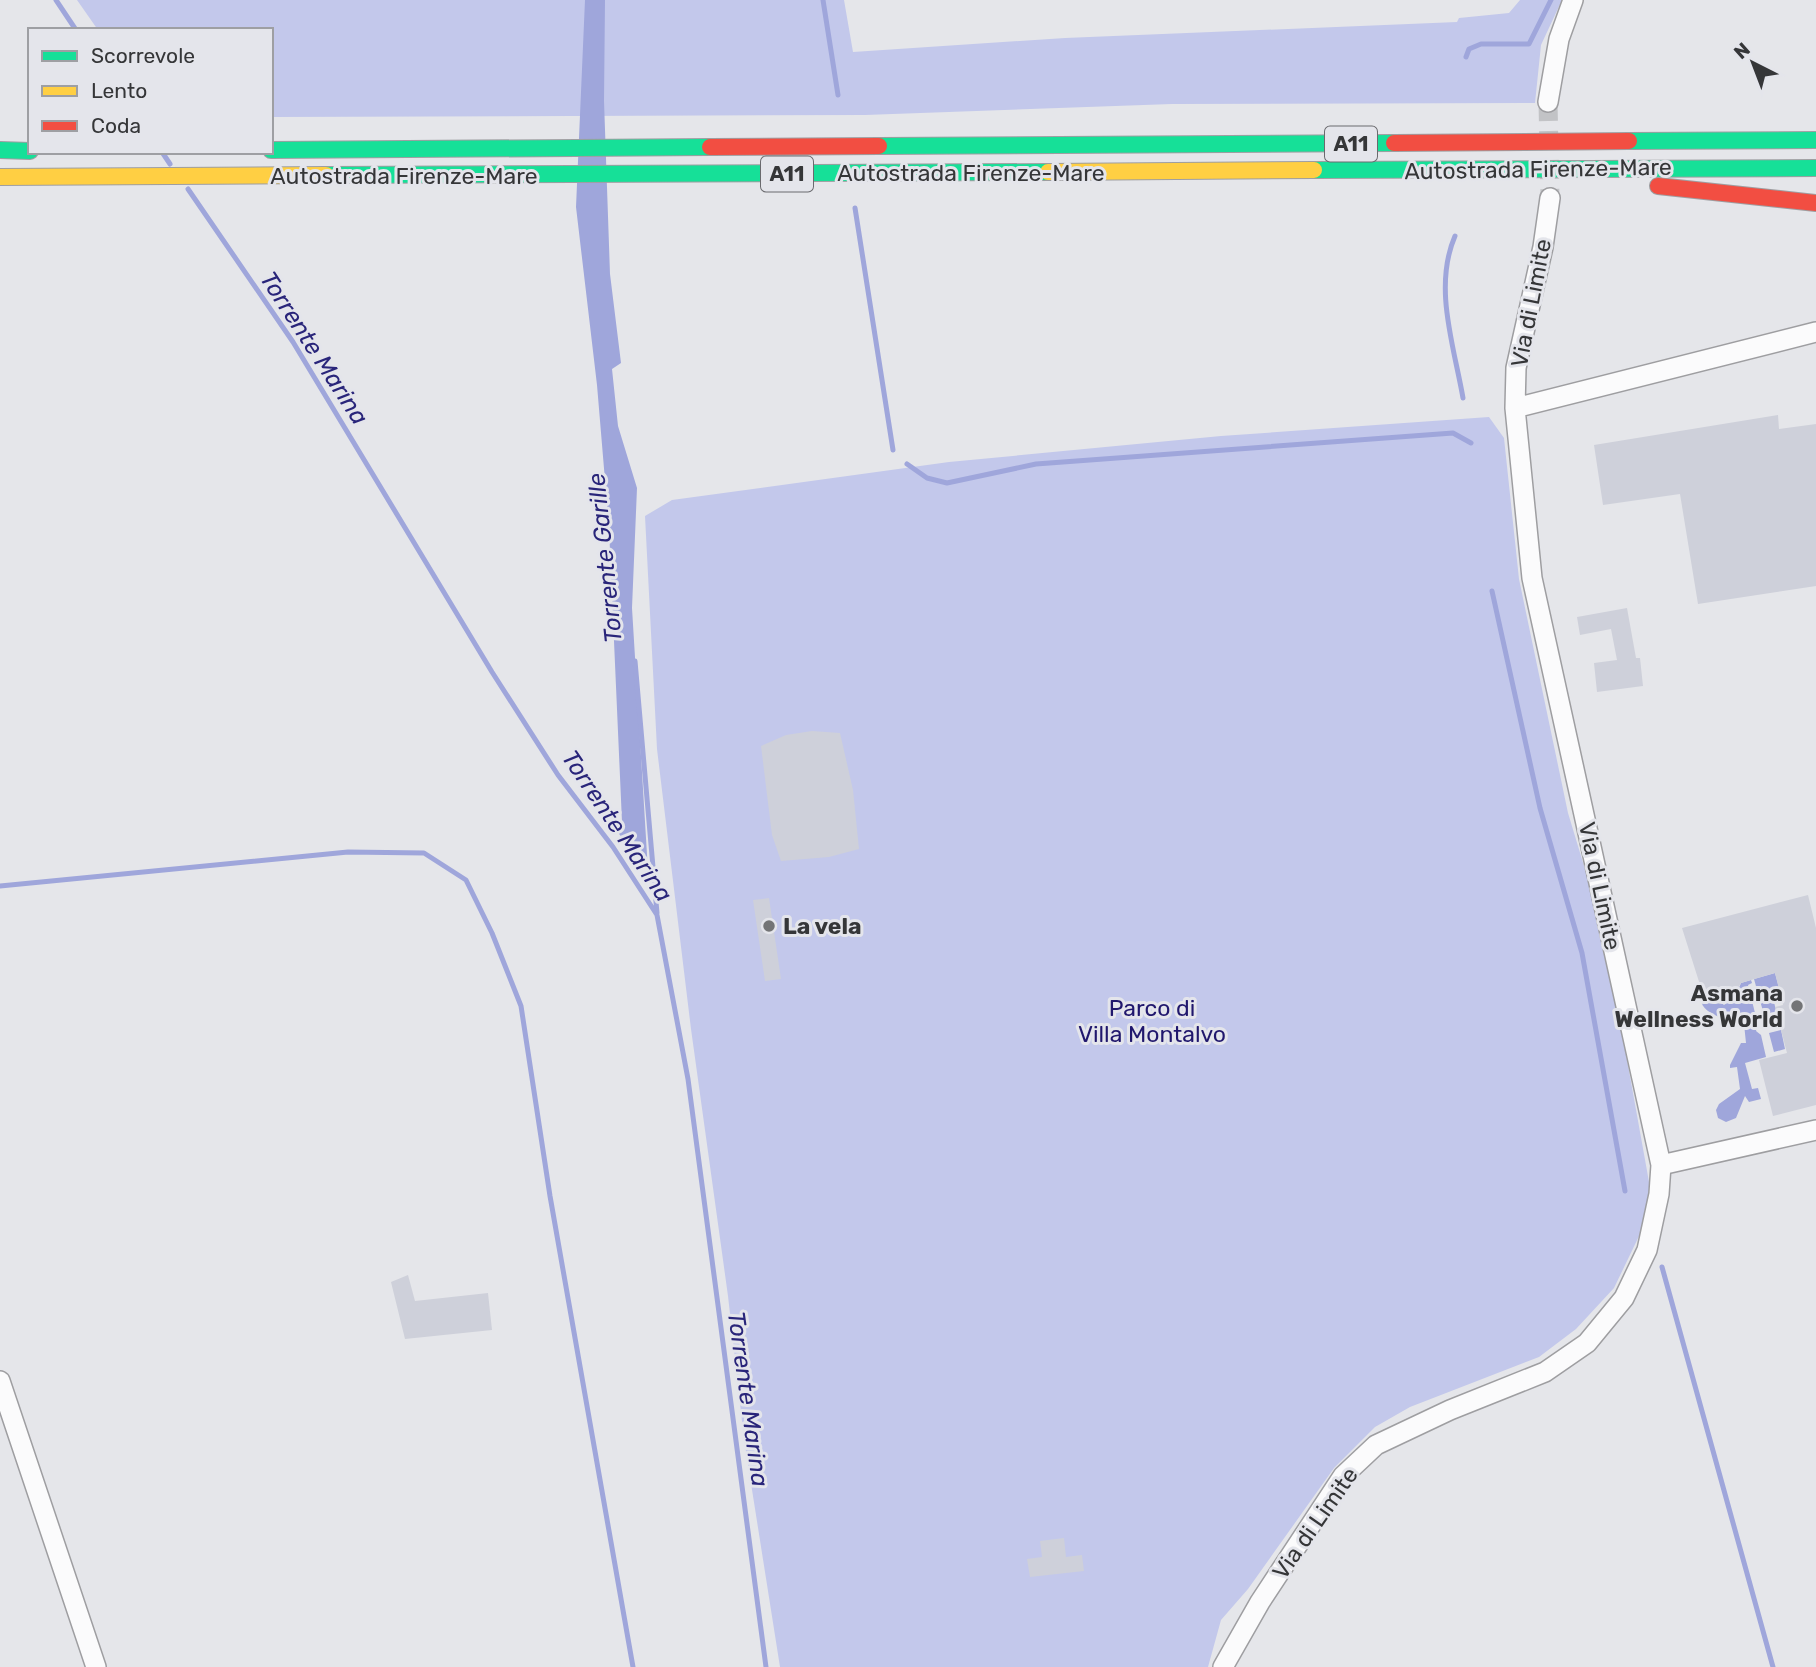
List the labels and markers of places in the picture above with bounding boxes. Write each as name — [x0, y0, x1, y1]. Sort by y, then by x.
place label: La vela — [783, 912, 862, 940]
marker: La vela — [761, 918, 777, 934]
place label: Asmana Wellness World — [1615, 979, 1783, 1033]
marker: Asmana Wellness World — [1789, 998, 1805, 1014]

